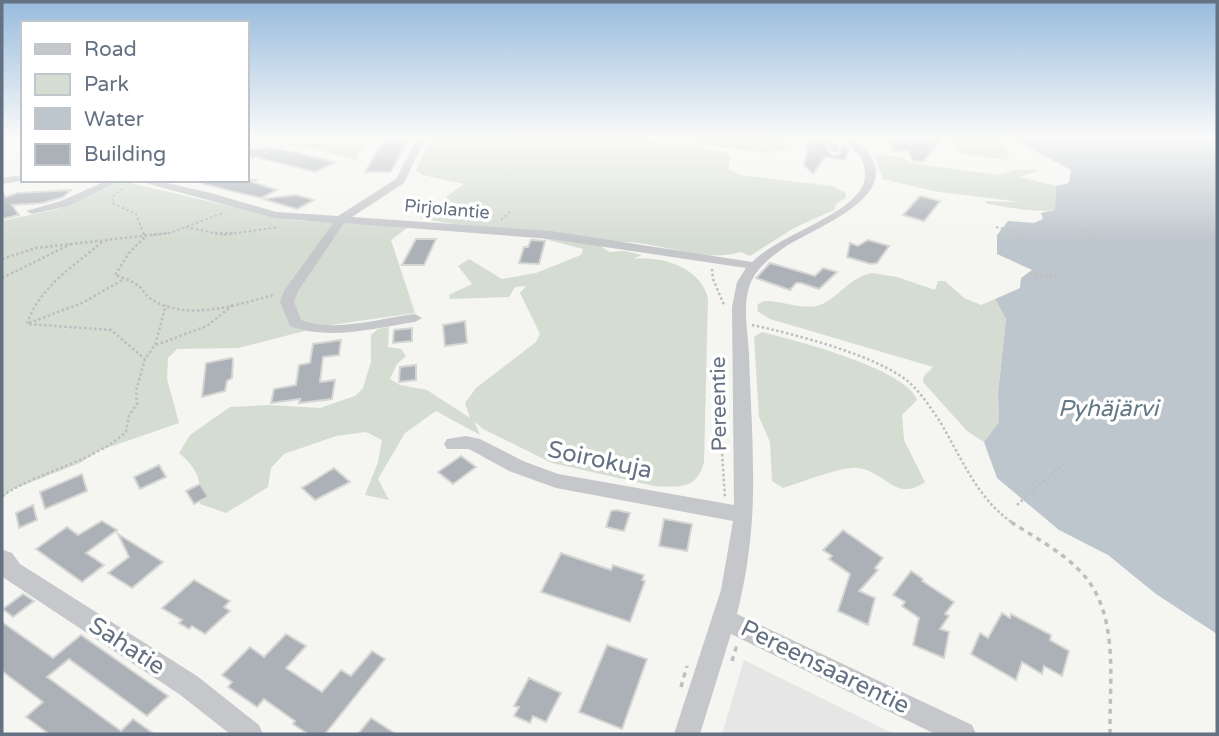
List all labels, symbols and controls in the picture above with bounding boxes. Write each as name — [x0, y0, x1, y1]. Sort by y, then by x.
legend — [21, 21, 248, 182]
text: Road — [84, 37, 137, 62]
text: Park — [84, 72, 129, 97]
text: Water — [84, 107, 144, 132]
text: Building — [84, 142, 166, 167]
street label: Pirjolantie — [403, 194, 491, 224]
street label: Pereentie — [706, 356, 732, 452]
water label: Pyhäjärvi — [1058, 395, 1161, 423]
street label: Soirokuja — [545, 435, 655, 485]
street label: Sahatie — [84, 611, 170, 681]
street label: Pereensaarentie — [736, 614, 914, 720]

